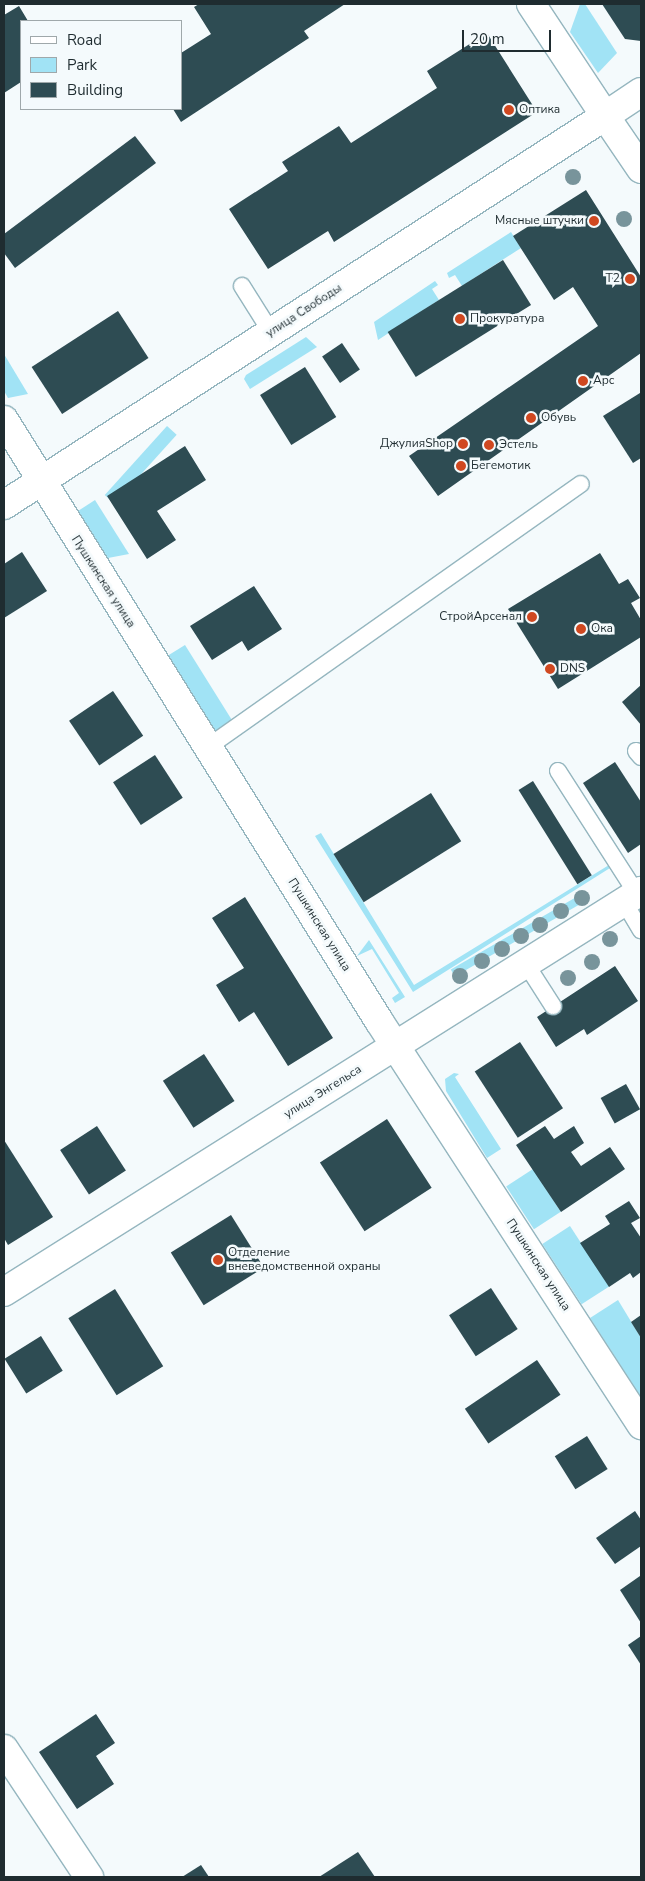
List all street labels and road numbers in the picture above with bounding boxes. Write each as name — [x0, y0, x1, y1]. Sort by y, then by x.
street label: улица Свободы — [263, 281, 345, 341]
street label: Пушкинская улица — [68, 533, 138, 631]
street label: Пушкинская улица — [285, 876, 353, 974]
street label: улица Энгельса — [282, 1062, 364, 1122]
street label: Пушкинская улица — [503, 1216, 573, 1314]

